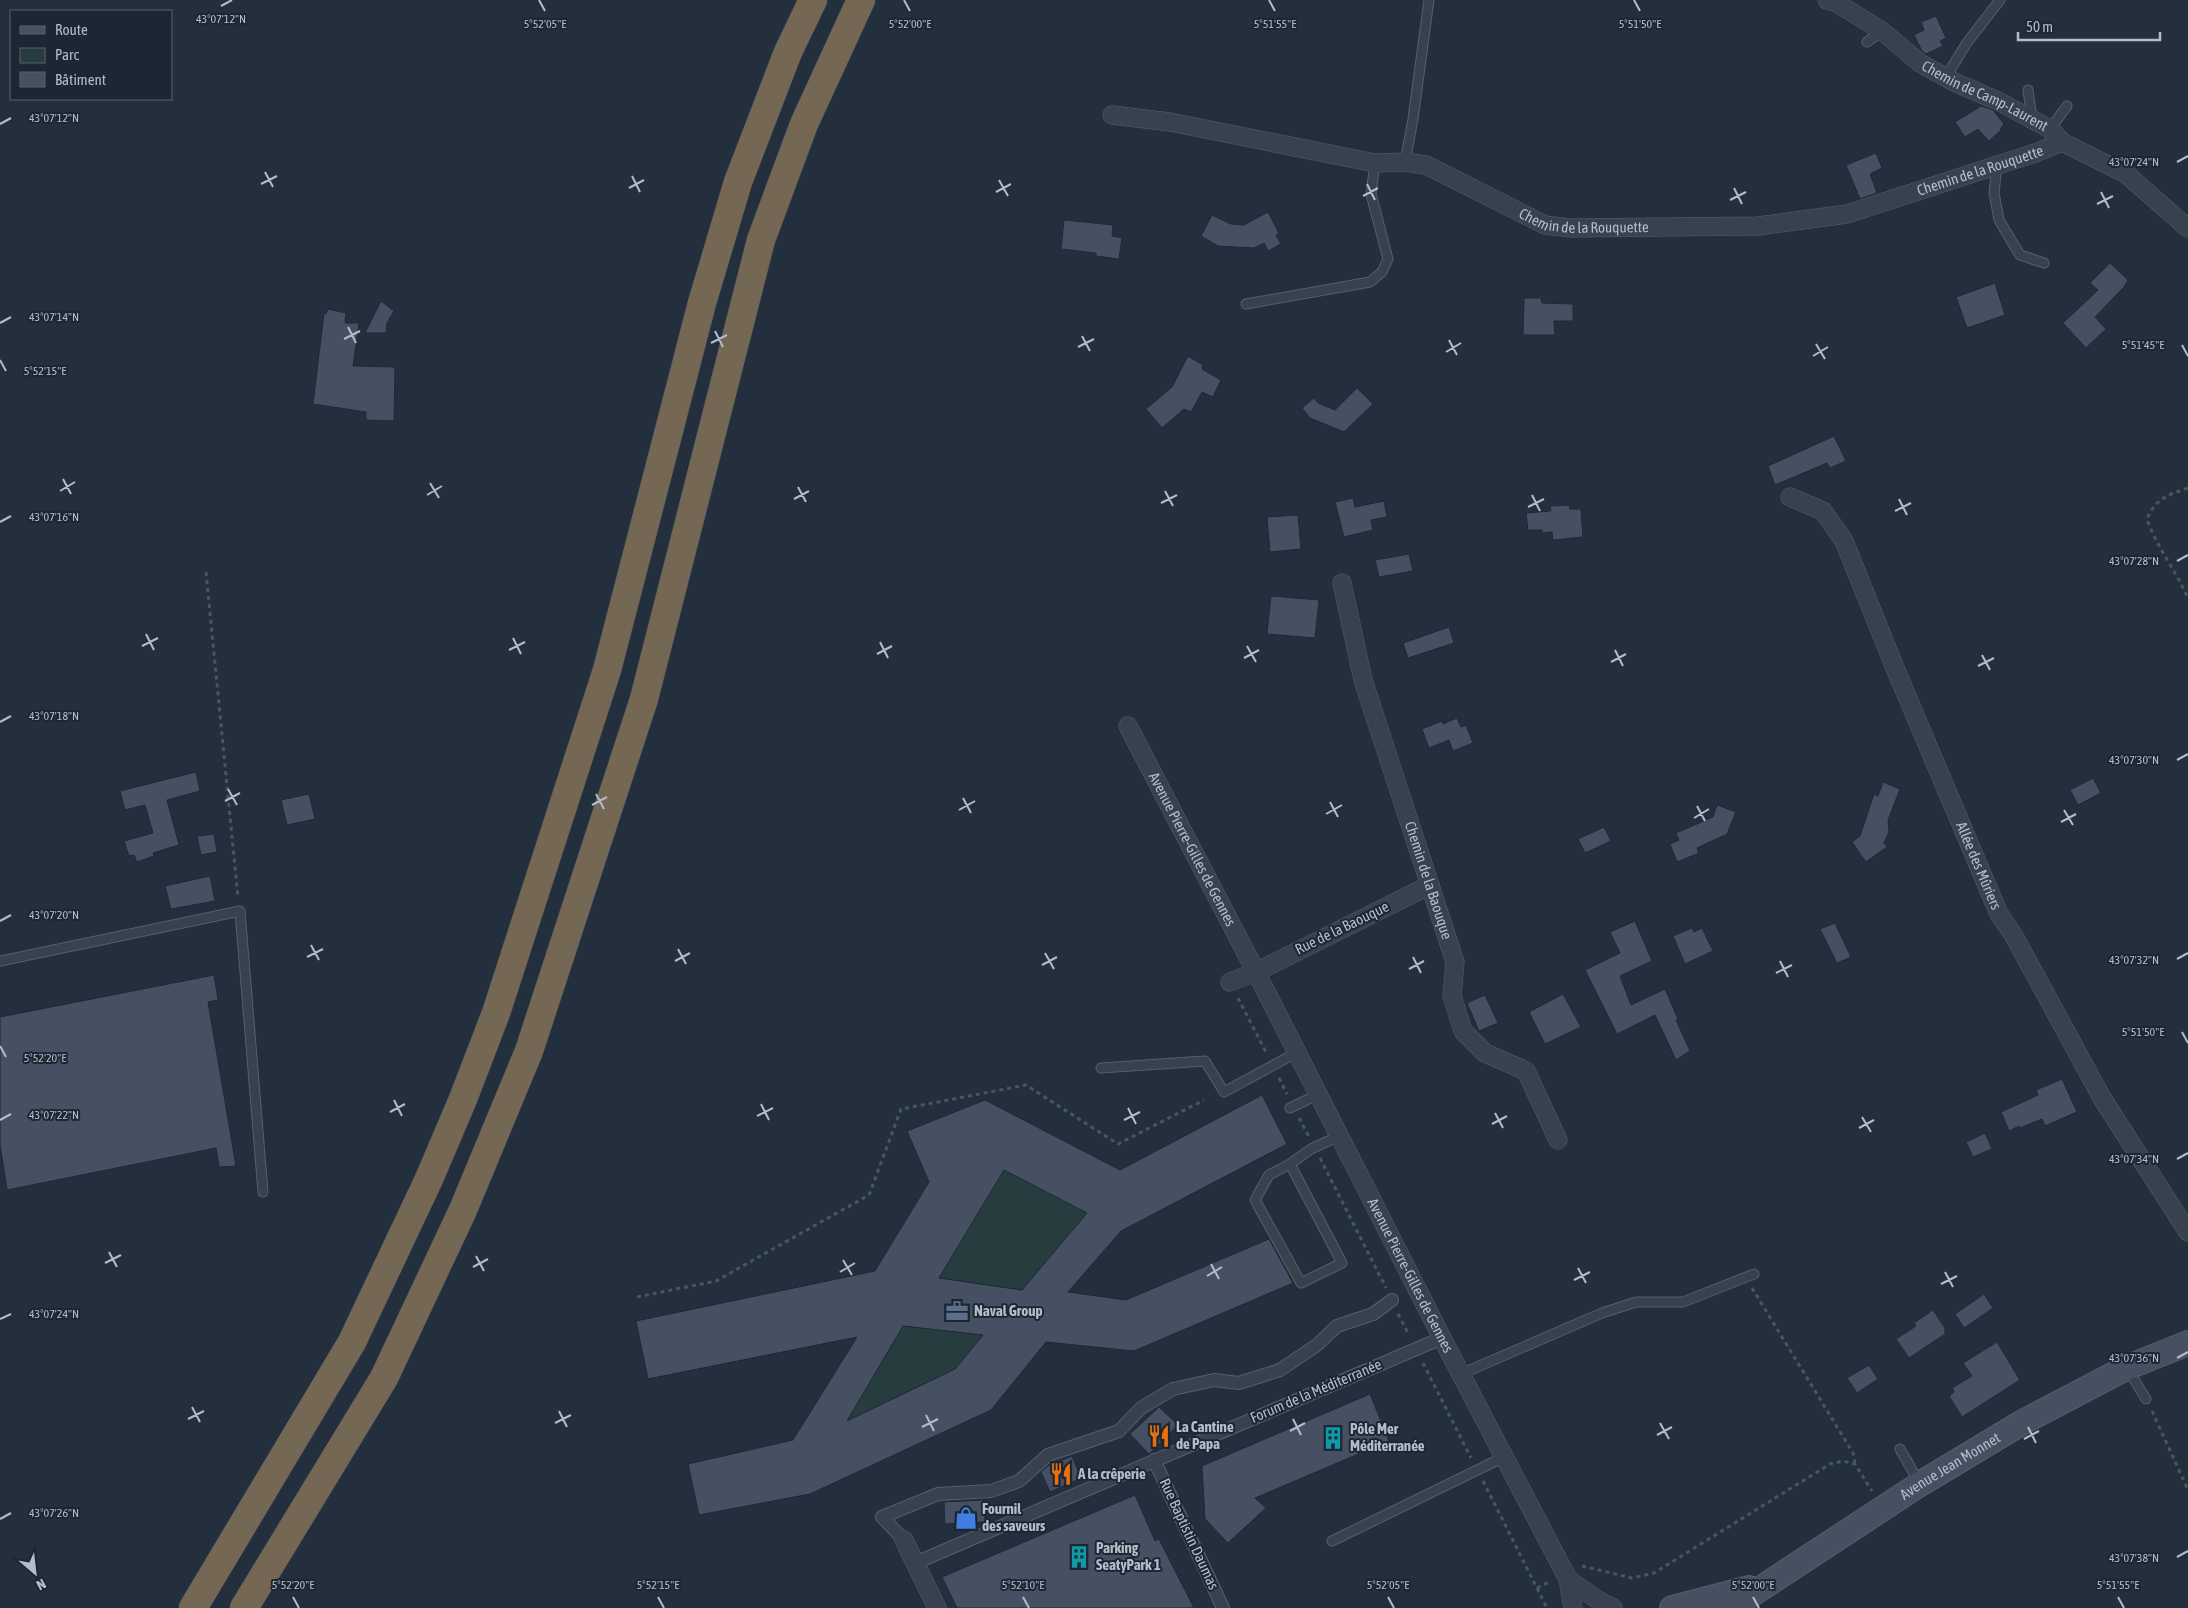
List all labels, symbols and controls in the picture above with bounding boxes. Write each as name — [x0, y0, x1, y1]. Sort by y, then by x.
legend — [10, 10, 172, 100]
scale bar — [2018, 10, 2160, 42]
text: 43°07'12"N — [196, 12, 246, 26]
text: 5°52'05"E — [524, 17, 566, 31]
text: 5°52'00"E — [889, 17, 931, 31]
text: 5°51'55"E — [1254, 17, 1296, 31]
text: 5°51'50"E — [1619, 17, 1661, 31]
text: 50 m — [2026, 18, 2053, 35]
text: Route — [55, 21, 88, 38]
text: Parc — [55, 46, 79, 63]
street label: Chemin de Camp-Laurent — [1919, 57, 2051, 134]
text: Bâtiment — [55, 71, 106, 88]
text: 43°07'12"N — [29, 111, 79, 125]
street label: Chemin de la Rouquette — [1915, 141, 2046, 199]
text: 43°07'24"N — [2109, 155, 2159, 169]
street label: Chemin de la Rouquette — [1516, 204, 1649, 236]
text: 43°07'14"N — [29, 310, 79, 324]
text: 5°51'45"E — [2122, 338, 2164, 352]
text: 5°52'15"E — [24, 364, 66, 378]
text: 43°07'16"N — [29, 510, 79, 524]
text: 43°07'28"N — [2109, 554, 2159, 568]
text: 43°07'18"N — [29, 709, 79, 723]
text: 43°07'30"N — [2109, 753, 2159, 767]
street label: Avenue Pierre-Gilles de Gennes — [1146, 769, 1240, 929]
street label: Chemin de la Baouque — [1402, 819, 1456, 942]
street label: Allée des Mûriers — [1953, 819, 2005, 912]
street label: Rue de la Baouque — [1292, 897, 1392, 958]
text: 43°07'20"N — [29, 908, 79, 922]
text: 43°07'32"N — [2109, 953, 2159, 967]
text: 5°51'50"E — [2122, 1025, 2164, 1039]
text: 5°52'20"E — [24, 1051, 66, 1065]
text: 43°07'22"N — [29, 1108, 79, 1122]
text: 43°07'34"N — [2109, 1152, 2159, 1166]
street label: Avenue Pierre-Gilles de Gennes — [1364, 1195, 1457, 1355]
office icon: Naval Group — [944, 1298, 970, 1324]
place label: Naval Group — [974, 1302, 1043, 1319]
text: 43°07'24"N — [29, 1307, 79, 1321]
text: 43°07'36"N — [2109, 1351, 2159, 1365]
street label: Forum de la Méditerranée — [1248, 1355, 1384, 1426]
place label: La Cantine de Papa — [1176, 1418, 1234, 1452]
place label: Pôle Mer Méditerranée — [1350, 1420, 1425, 1454]
restaurant icon: La Cantine de Papa — [1146, 1423, 1172, 1449]
building icon: Pôle Mer Méditerranée — [1320, 1425, 1346, 1451]
street label: Avenue Jean Monnet — [1896, 1429, 2003, 1503]
restaurant icon: A la crêperie — [1048, 1461, 1074, 1487]
place label: A la crêperie — [1077, 1465, 1146, 1482]
street label: Rue Baptistin Daumas — [1156, 1476, 1223, 1592]
place label: Fournil des saveurs — [982, 1500, 1046, 1534]
shop icon: Fournil des saveurs — [953, 1505, 979, 1531]
text: 43°07'26"N — [29, 1506, 79, 1520]
place label: Parking SeatyPark 1 — [1096, 1539, 1161, 1573]
building icon: Parking SeatyPark 1 — [1066, 1544, 1092, 1570]
north arrow — [10, 1548, 60, 1598]
text: 43°07'38"N — [2109, 1551, 2159, 1565]
text: N — [34, 1575, 49, 1593]
text: 5°52'20"E — [272, 1578, 314, 1592]
text: 5°52'15"E — [637, 1578, 679, 1592]
text: 5°52'10"E — [1002, 1578, 1044, 1592]
text: 5°52'05"E — [1367, 1578, 1409, 1592]
text: 5°52'00"E — [1732, 1578, 1774, 1592]
text: 5°51'55"E — [2097, 1578, 2139, 1592]

